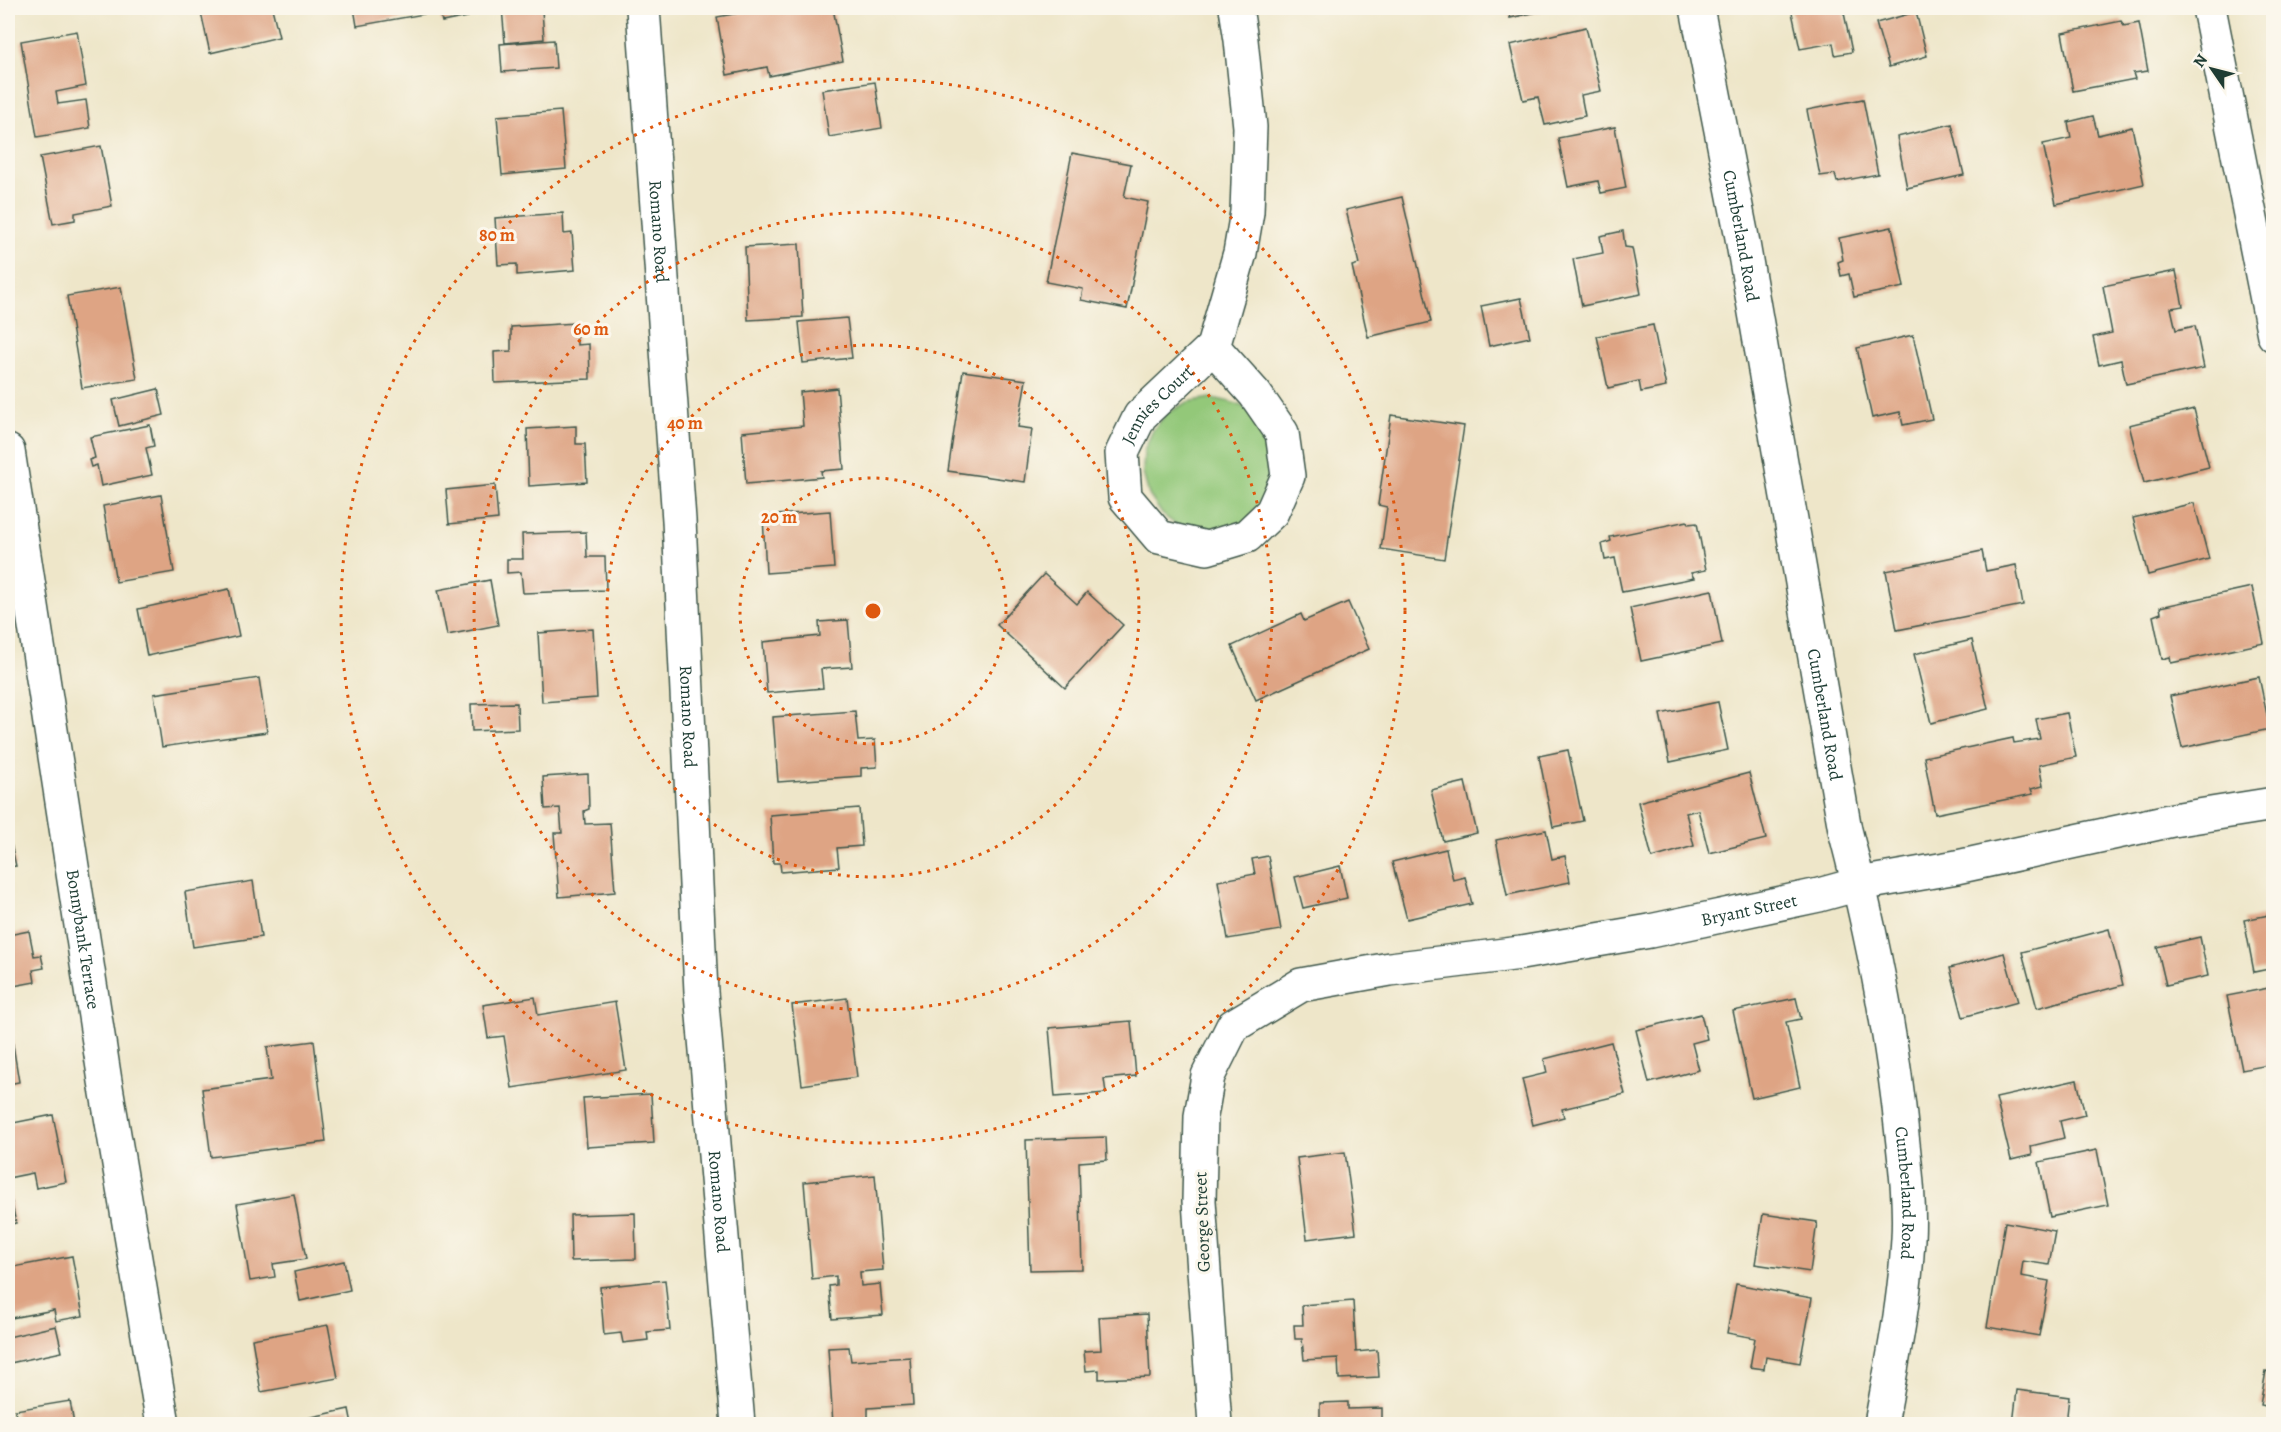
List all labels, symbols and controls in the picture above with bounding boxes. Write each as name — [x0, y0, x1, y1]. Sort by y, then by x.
north arrow — [2182, 39, 2242, 99]
text: N — [2188, 50, 2213, 72]
street label: Cumberland Road — [1717, 168, 1765, 304]
street label: Romano Road — [643, 179, 674, 284]
text: 80 m — [479, 223, 515, 247]
text: 60 m — [573, 317, 609, 341]
street label: Jennies Court — [1116, 360, 1198, 449]
text: 40 m — [667, 411, 703, 435]
text: 20 m — [761, 505, 797, 529]
centre of rings — [863, 601, 883, 621]
street label: Cumberland Road — [1802, 647, 1848, 783]
street label: Romano Road — [674, 665, 703, 769]
street label: Bonnybank Terrace — [61, 868, 106, 1011]
street label: Bryant Street — [1699, 888, 1799, 932]
street label: Cumberland Road — [1889, 1125, 1921, 1261]
street label: Romano Road — [703, 1149, 735, 1254]
street label: George Street — [1188, 1171, 1216, 1273]

